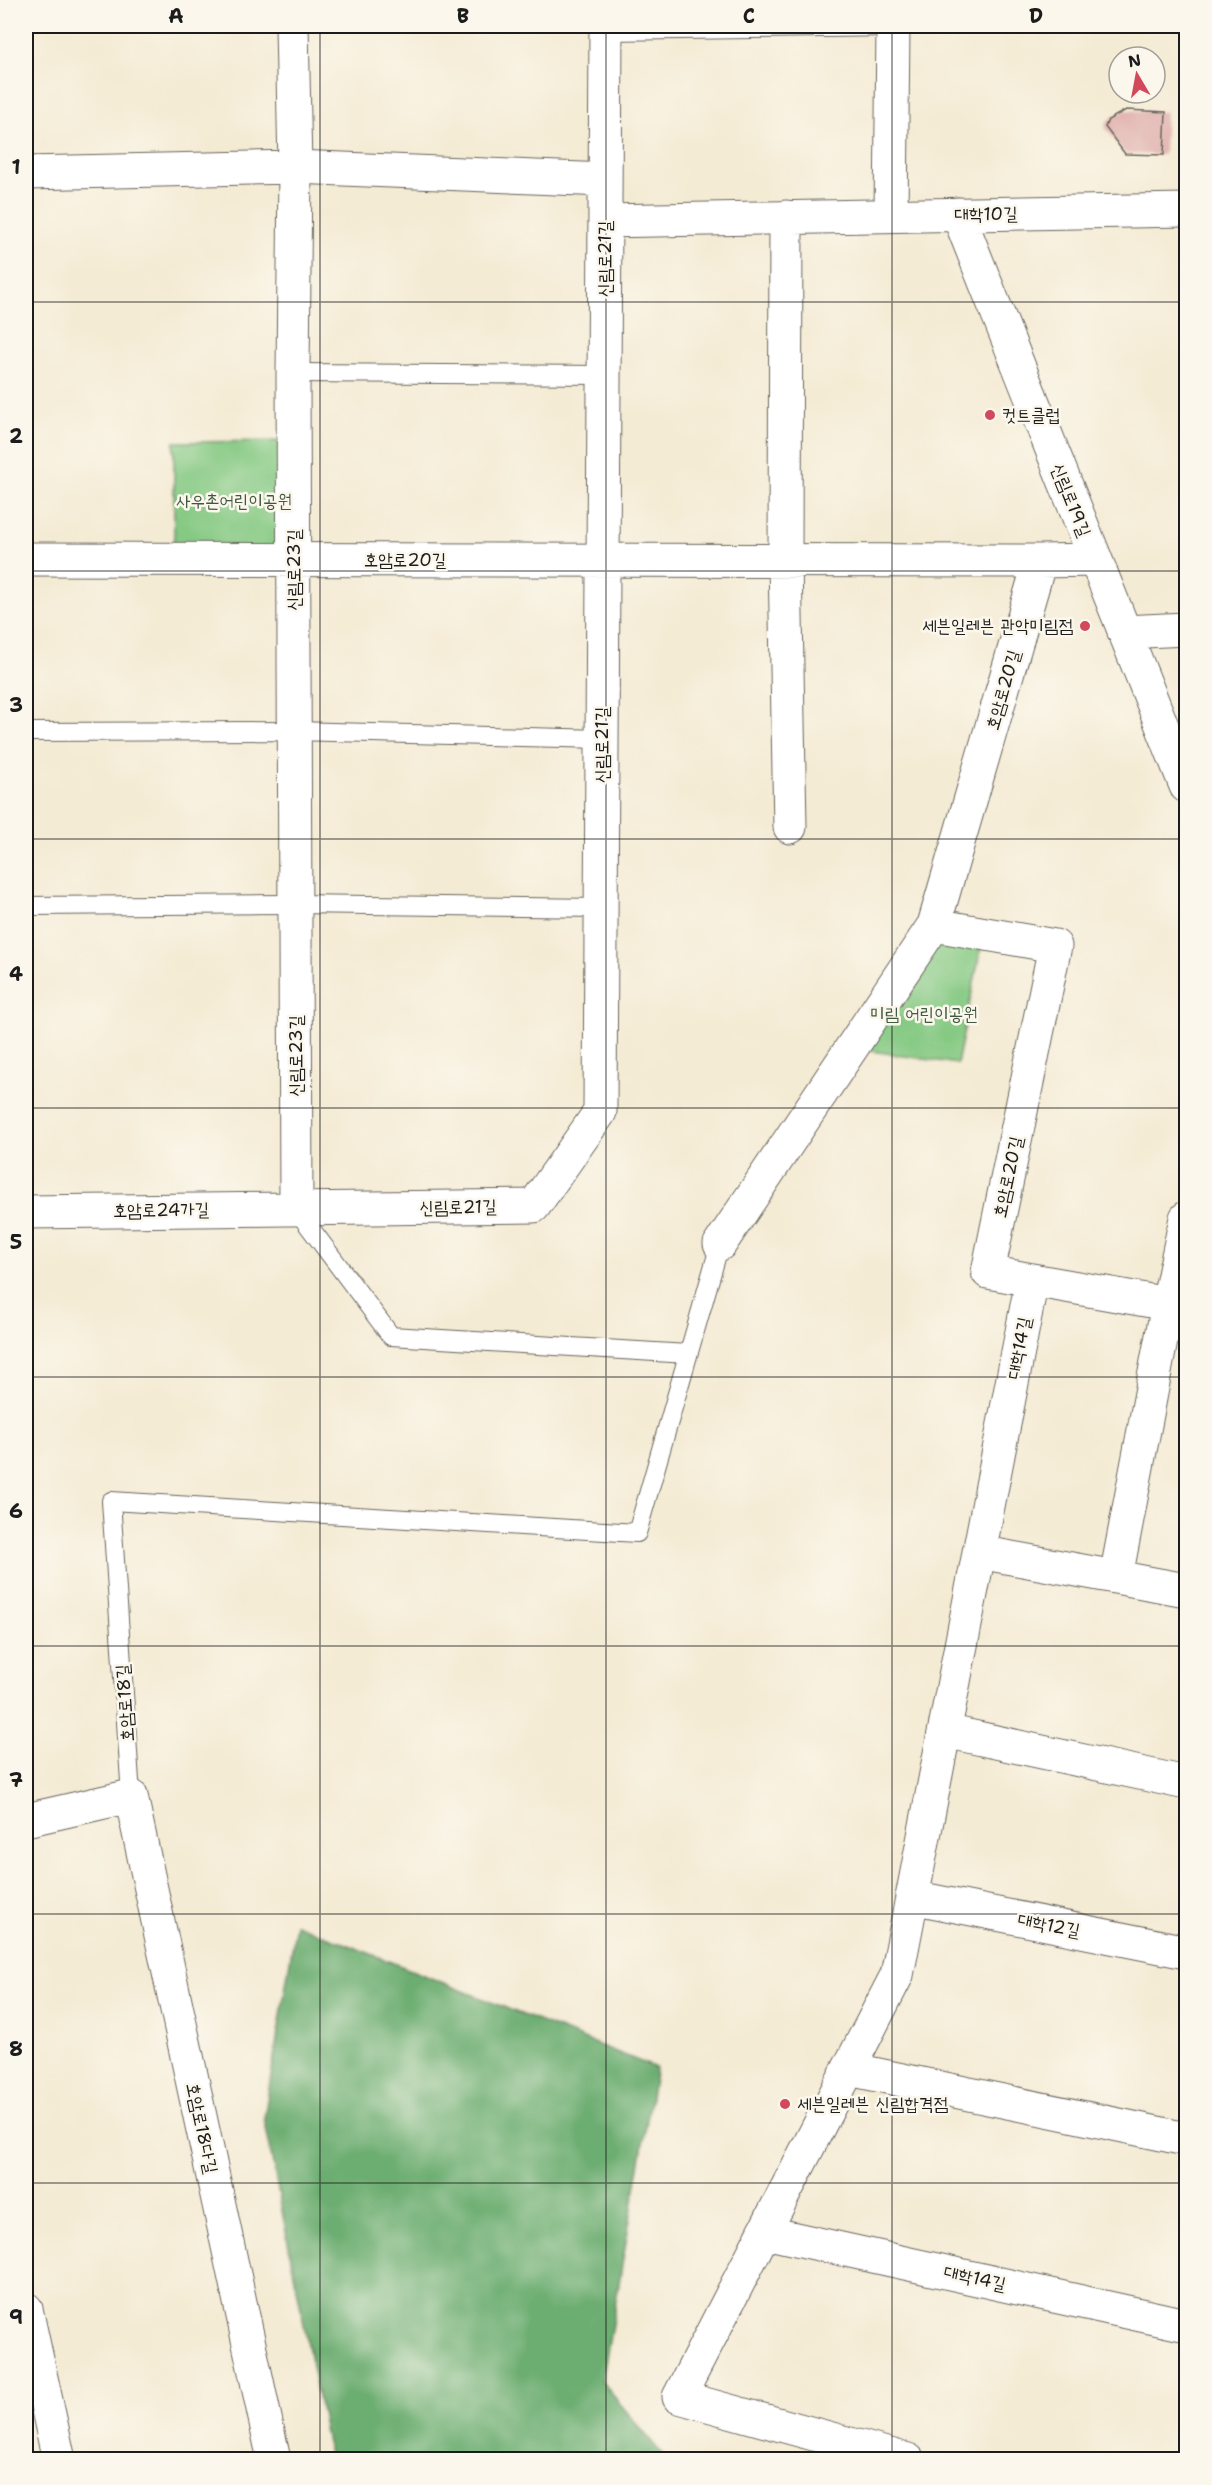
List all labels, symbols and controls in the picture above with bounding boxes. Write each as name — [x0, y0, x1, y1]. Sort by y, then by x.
text: A — [168, 3, 184, 29]
text: B — [457, 3, 469, 29]
text: C — [743, 3, 755, 29]
text: D — [1029, 3, 1043, 29]
north arrow — [1107, 45, 1167, 105]
text: N — [1126, 49, 1143, 72]
text: 1 — [11, 154, 21, 180]
street label: 대학10길 — [954, 201, 1018, 227]
street label: 신림로21길 — [593, 220, 617, 298]
place label: 컷트클럽 — [1002, 403, 1060, 427]
marker: 컷트클럽 — [983, 408, 997, 422]
text: 2 — [9, 423, 23, 449]
street label: 신림로19길 — [1045, 460, 1097, 541]
park label: 사우촌어린이공원 — [176, 489, 292, 513]
street label: 신림로23길 — [282, 528, 306, 611]
street label: 호암로20길 — [364, 548, 447, 572]
place label: 세븐일레븐 관악미림점 — [922, 614, 1074, 638]
marker: 세븐일레븐 관악미림점 — [1078, 619, 1092, 633]
street label: 호암로20길 — [980, 647, 1026, 733]
text: 3 — [9, 692, 23, 718]
street label: 신림로21길 — [590, 706, 614, 784]
text: 4 — [9, 961, 23, 987]
park label: 미림 어린이공원 — [870, 1002, 978, 1026]
street label: 신림로23길 — [284, 1014, 308, 1097]
street label: 호암로20길 — [988, 1134, 1028, 1220]
street label: 신림로21길 — [419, 1194, 497, 1220]
street label: 호암로24가길 — [113, 1197, 210, 1223]
text: 5 — [10, 1229, 22, 1255]
street label: 대학14길 — [1001, 1314, 1037, 1381]
text: 6 — [9, 1498, 23, 1524]
street label: 호암로18길 — [110, 1663, 140, 1743]
text: 7 — [9, 1767, 23, 1793]
street label: 대학12길 — [1016, 1907, 1083, 1943]
text: 8 — [9, 2036, 23, 2062]
street label: 호암로18다길 — [181, 2080, 223, 2176]
place label: 세븐일레븐 신림합격점 — [797, 2092, 948, 2116]
marker: 세븐일레븐 신림합격점 — [778, 2097, 792, 2111]
street label: 대학14길 — [942, 2260, 1009, 2296]
text: 9 — [9, 2304, 23, 2330]

